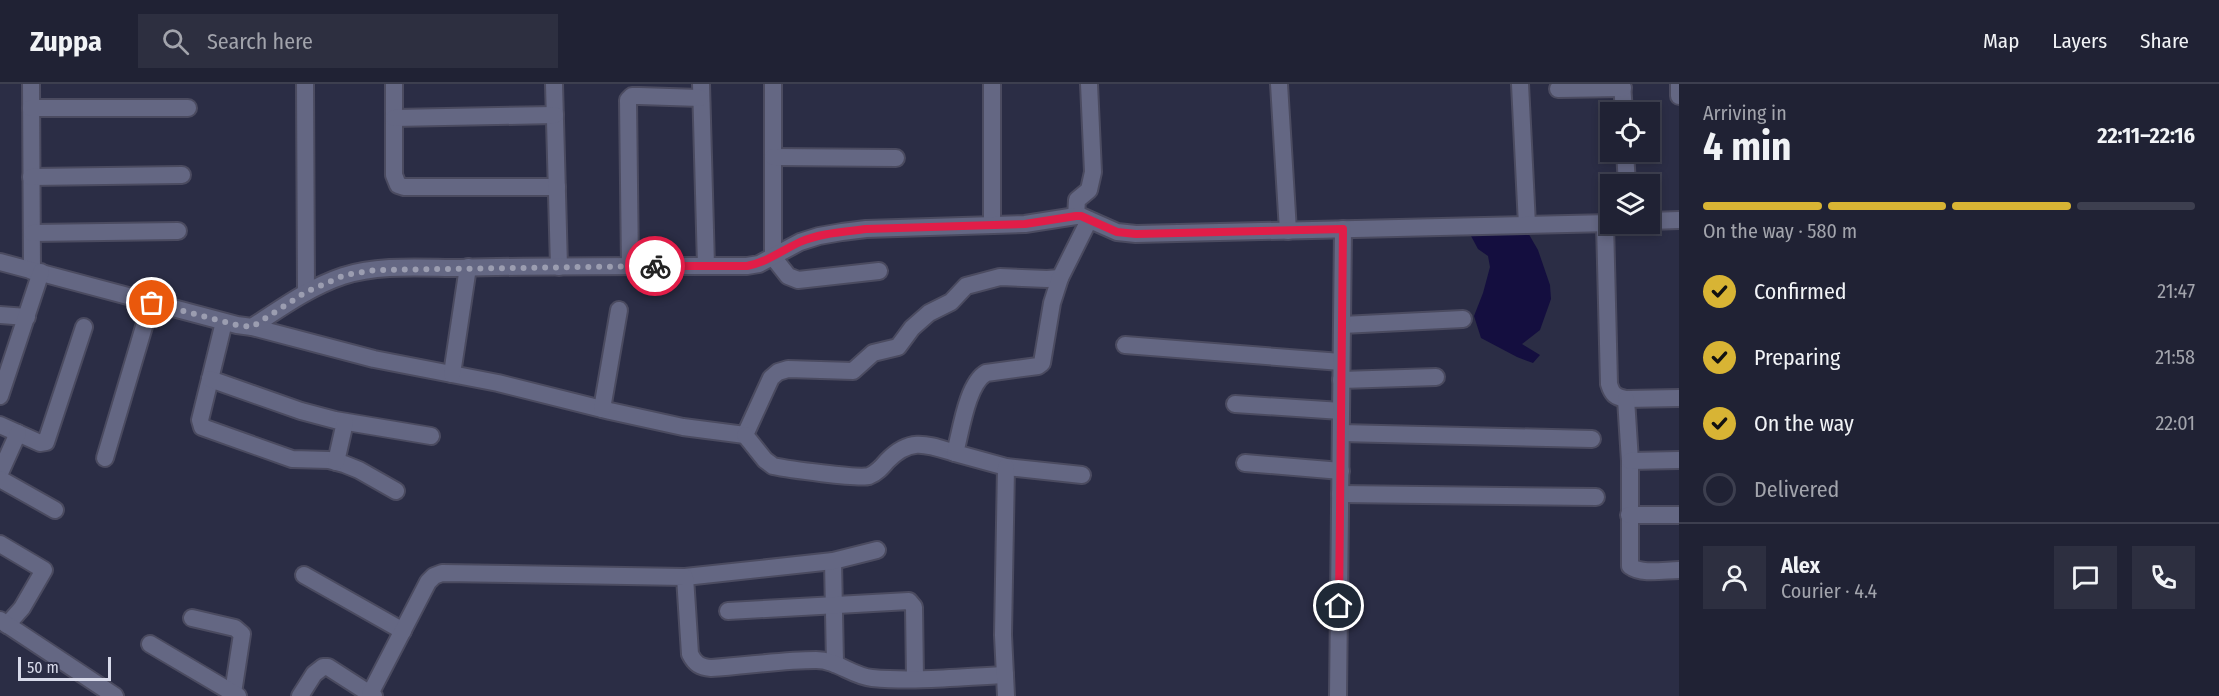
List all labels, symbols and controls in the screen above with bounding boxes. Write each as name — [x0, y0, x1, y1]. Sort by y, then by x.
search box — [138, 14, 558, 68]
text: Zuppa — [30, 25, 102, 58]
icon: search — [159, 25, 192, 58]
text: Search here — [207, 28, 313, 55]
text: Map — [1983, 28, 2019, 54]
text: Layers — [2052, 28, 2107, 54]
text: Share — [2140, 28, 2189, 54]
text: Arriving in — [1703, 101, 1787, 125]
map controls — [1600, 102, 1660, 234]
button: locate — [1600, 102, 1660, 162]
text: 22:11–22:16 — [2097, 122, 2195, 149]
text: 4 min — [1703, 124, 1791, 170]
button: layers — [1600, 174, 1660, 234]
text: On the way · 580 m — [1703, 219, 1857, 243]
courier — [625, 236, 685, 296]
icon: bike — [639, 250, 672, 283]
icon: check — [1703, 275, 1736, 308]
pin — [126, 277, 177, 328]
text: Confirmed — [1754, 278, 1847, 305]
text: 21:47 — [2157, 279, 2195, 303]
icon: bag — [135, 286, 168, 319]
icon: check — [1703, 341, 1736, 374]
text: Preparing — [1754, 344, 1840, 371]
text: 21:58 — [2155, 345, 2195, 369]
icon: check — [1703, 407, 1736, 440]
text: On the way — [1754, 410, 1854, 437]
text: 22:01 — [2155, 411, 2195, 435]
text: Delivered — [1754, 476, 1839, 503]
button: person — [1703, 546, 1766, 609]
button: chat — [2054, 546, 2117, 609]
button: phone — [2132, 546, 2195, 609]
text: Alex — [1781, 552, 1820, 579]
text: Courier · 4.4 — [1781, 579, 1877, 603]
pin — [1313, 580, 1364, 631]
icon: home — [1322, 589, 1355, 622]
scale bar — [18, 654, 111, 682]
text: 50 m — [27, 658, 59, 677]

